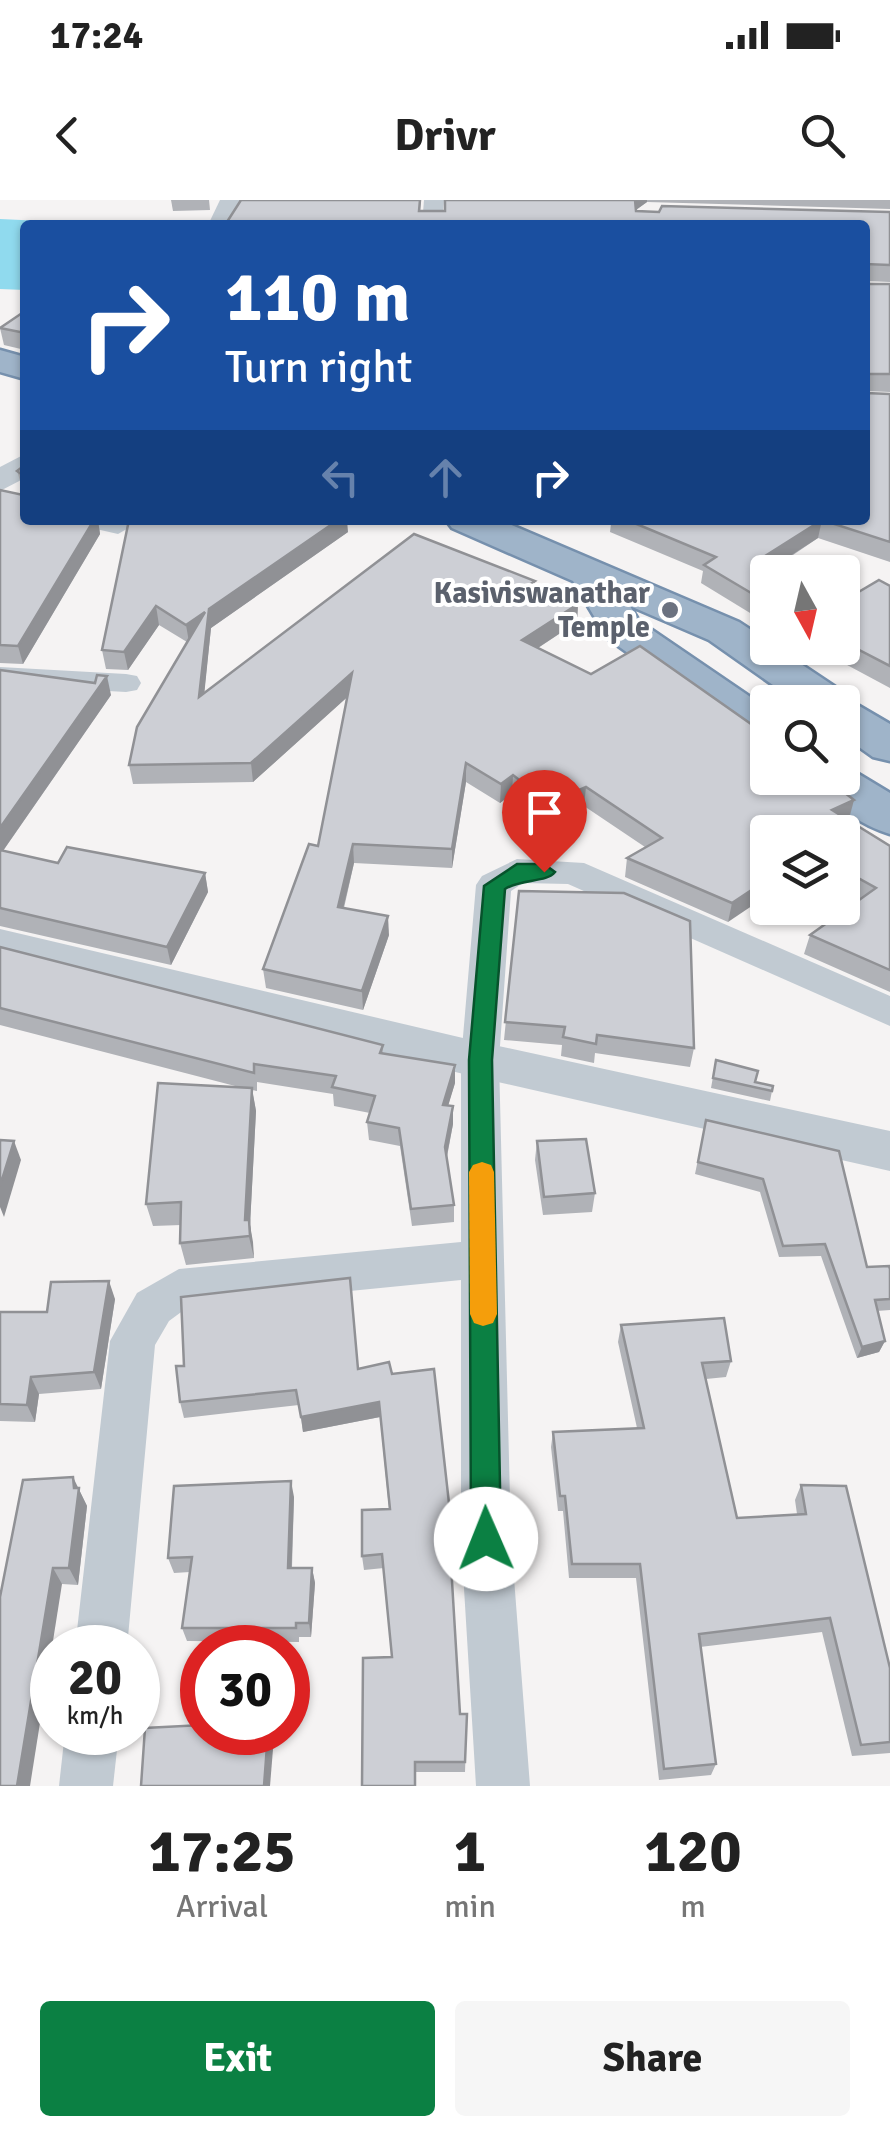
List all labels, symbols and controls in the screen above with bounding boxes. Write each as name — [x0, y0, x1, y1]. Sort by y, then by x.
text: 17:24 — [50, 12, 143, 59]
icon: back — [40, 108, 95, 163]
text: Drivr — [394, 108, 496, 163]
icon: search — [795, 108, 850, 163]
text: 110 m — [225, 254, 410, 340]
icon: right — [60, 260, 190, 390]
text: Turn right — [225, 340, 413, 395]
icon: left — [313, 450, 368, 505]
icon: ahead — [418, 450, 473, 505]
icon: right — [523, 450, 578, 505]
north arrow — [750, 555, 860, 665]
map controls — [750, 555, 860, 925]
place label: Kasiviswanathar Temple — [434, 575, 650, 646]
marker: Kasiviswanathar Temple — [659, 599, 681, 621]
button: search — [750, 685, 860, 795]
pin — [502, 770, 587, 873]
icon: arrive — [517, 785, 572, 840]
button: layers — [750, 815, 860, 925]
position arrow — [434, 1487, 538, 1591]
speed limit sign: 30 — [180, 1625, 310, 1755]
text: 20 — [68, 1647, 122, 1709]
text: km/h — [67, 1700, 123, 1731]
text: 17:25 — [148, 1815, 296, 1889]
text: 1 — [454, 1815, 486, 1889]
text: 120 — [644, 1815, 742, 1889]
text: Arrival — [176, 1887, 268, 1926]
text: min — [444, 1887, 496, 1926]
text: m — [680, 1887, 706, 1926]
button: Exit — [40, 2001, 435, 2116]
button: Share — [455, 2001, 850, 2116]

